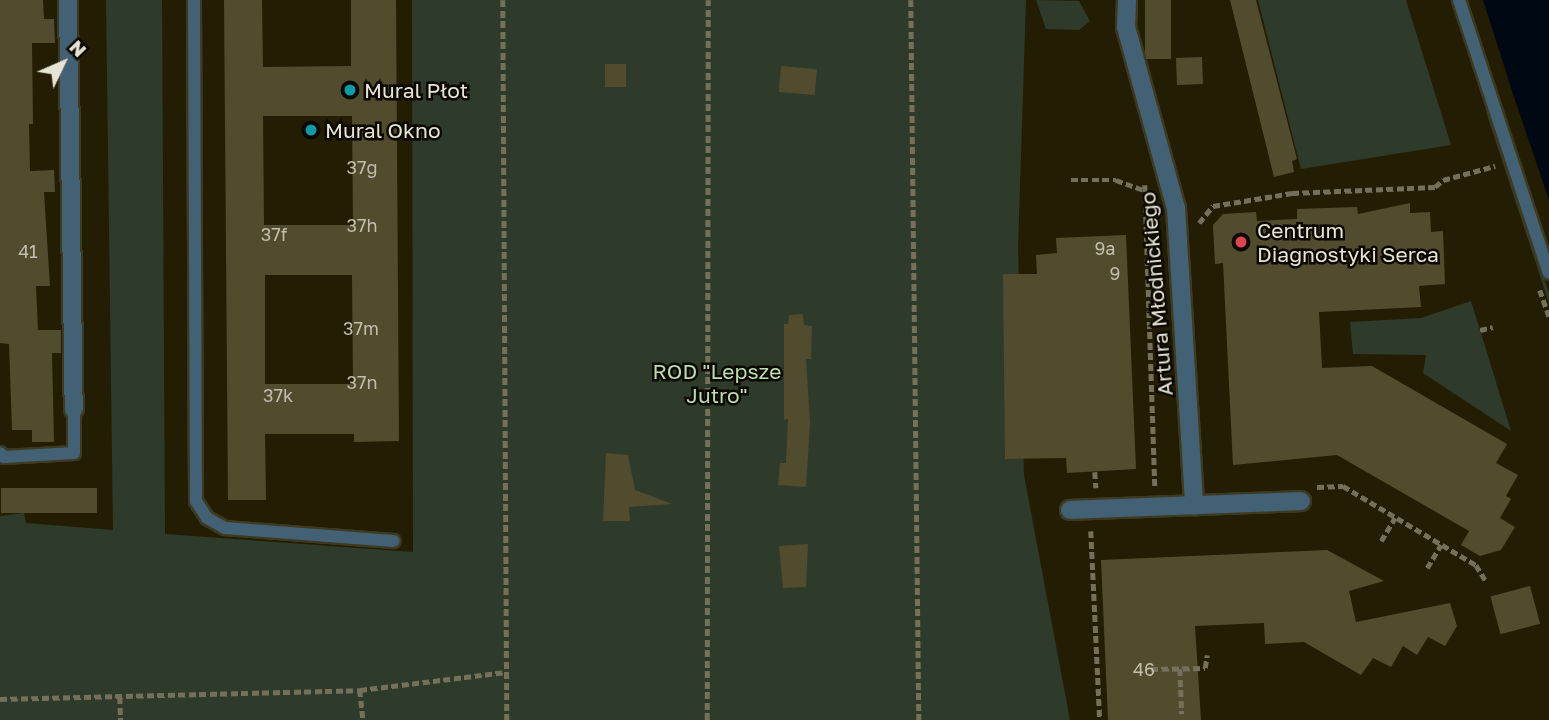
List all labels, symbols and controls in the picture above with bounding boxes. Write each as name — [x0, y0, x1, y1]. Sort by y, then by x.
north arrow — [28, 28, 98, 98]
text: N — [65, 35, 92, 61]
place label: Mural Płot — [364, 77, 468, 103]
marker: Mural Płot — [342, 82, 358, 98]
place label: Mural Okno — [325, 117, 440, 143]
marker: Mural Okno — [303, 122, 319, 138]
house number: 37g — [346, 156, 378, 178]
street label: Artura Młodnickiego — [1135, 191, 1177, 397]
house number: 37h — [346, 214, 378, 236]
place label: Centrum Diagnostyki Serca — [1257, 217, 1439, 267]
house number: 37f — [261, 223, 287, 245]
marker: Centrum Diagnostyki Serca — [1231, 232, 1251, 252]
house number: 9a — [1094, 237, 1116, 259]
house number: 41 — [18, 240, 38, 262]
house number: 9 — [1110, 262, 1120, 284]
house number: 37m — [343, 317, 379, 339]
park label: ROD "Lepsze Jutro" — [653, 358, 781, 408]
house number: 37n — [346, 371, 378, 393]
house number: 37k — [263, 384, 293, 406]
house number: 46 — [1133, 658, 1155, 680]

